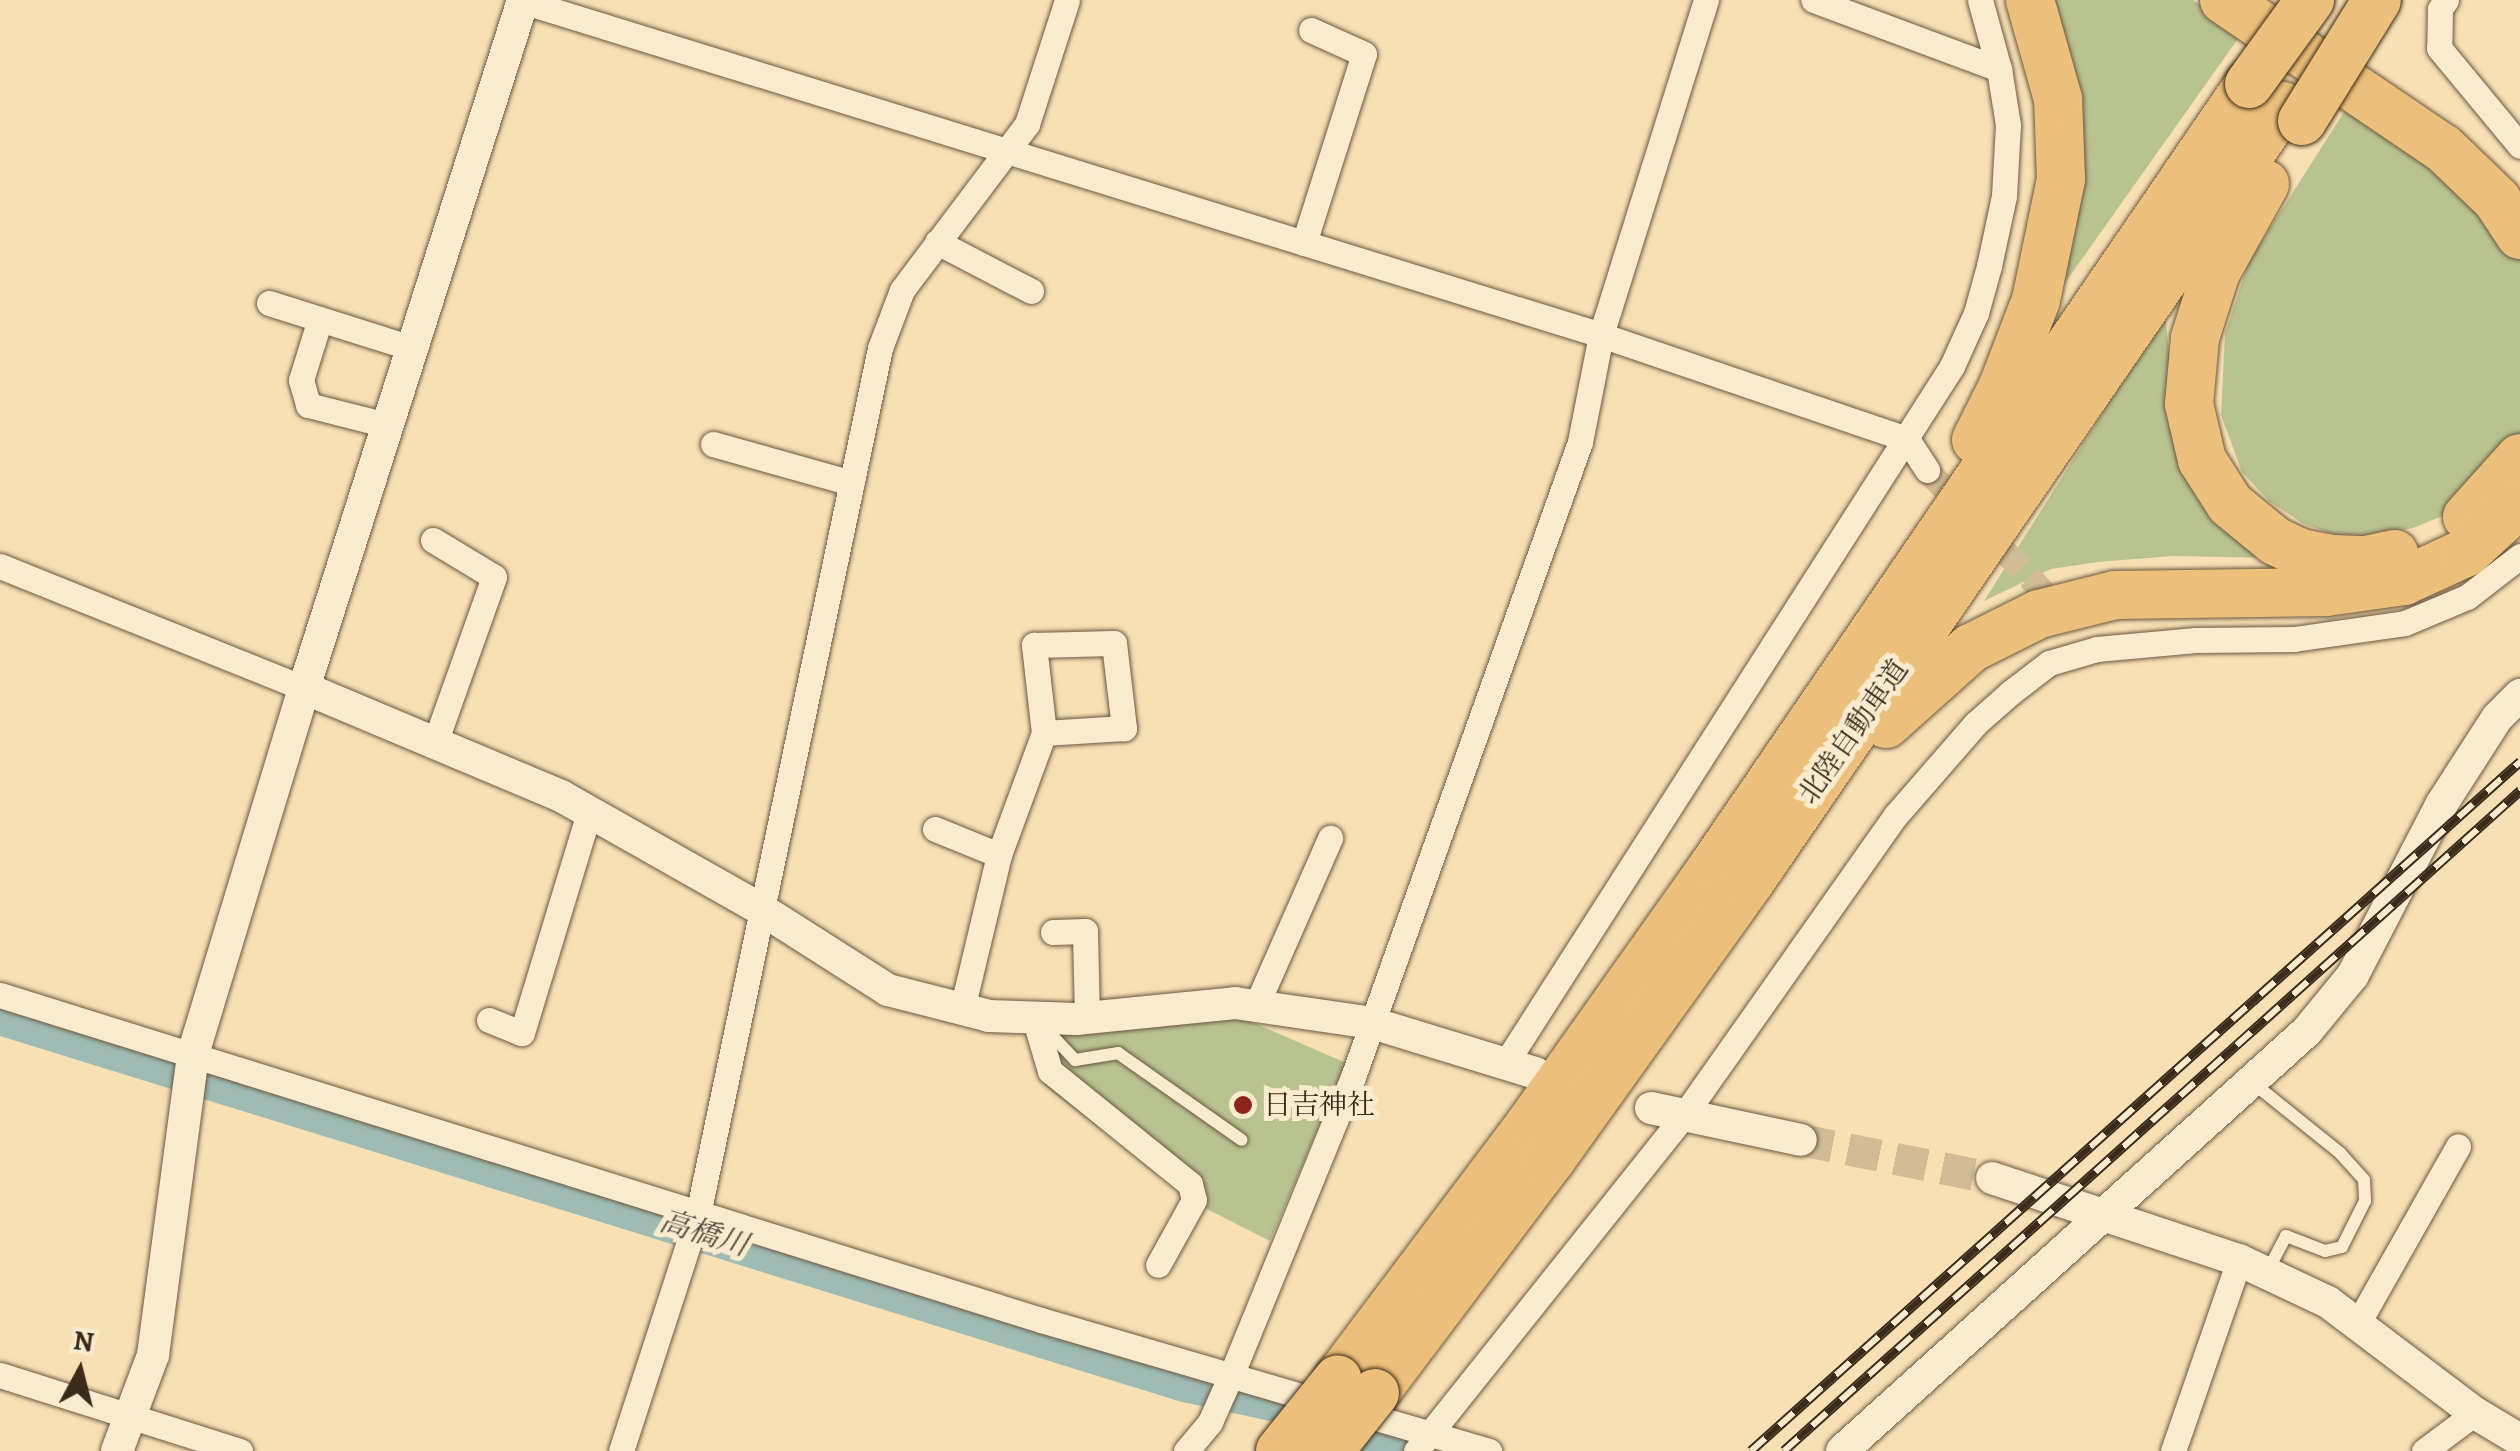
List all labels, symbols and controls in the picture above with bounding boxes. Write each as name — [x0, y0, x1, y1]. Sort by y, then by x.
street label: 北陸自動車道 — [1791, 654, 1915, 810]
place label: 日吉神社 — [1263, 1088, 1375, 1122]
marker: 日吉神社 — [1232, 1094, 1254, 1116]
water label: 高橋川 — [656, 1203, 752, 1263]
north arrow — [30, 1321, 130, 1421]
text: N — [71, 1321, 96, 1361]

